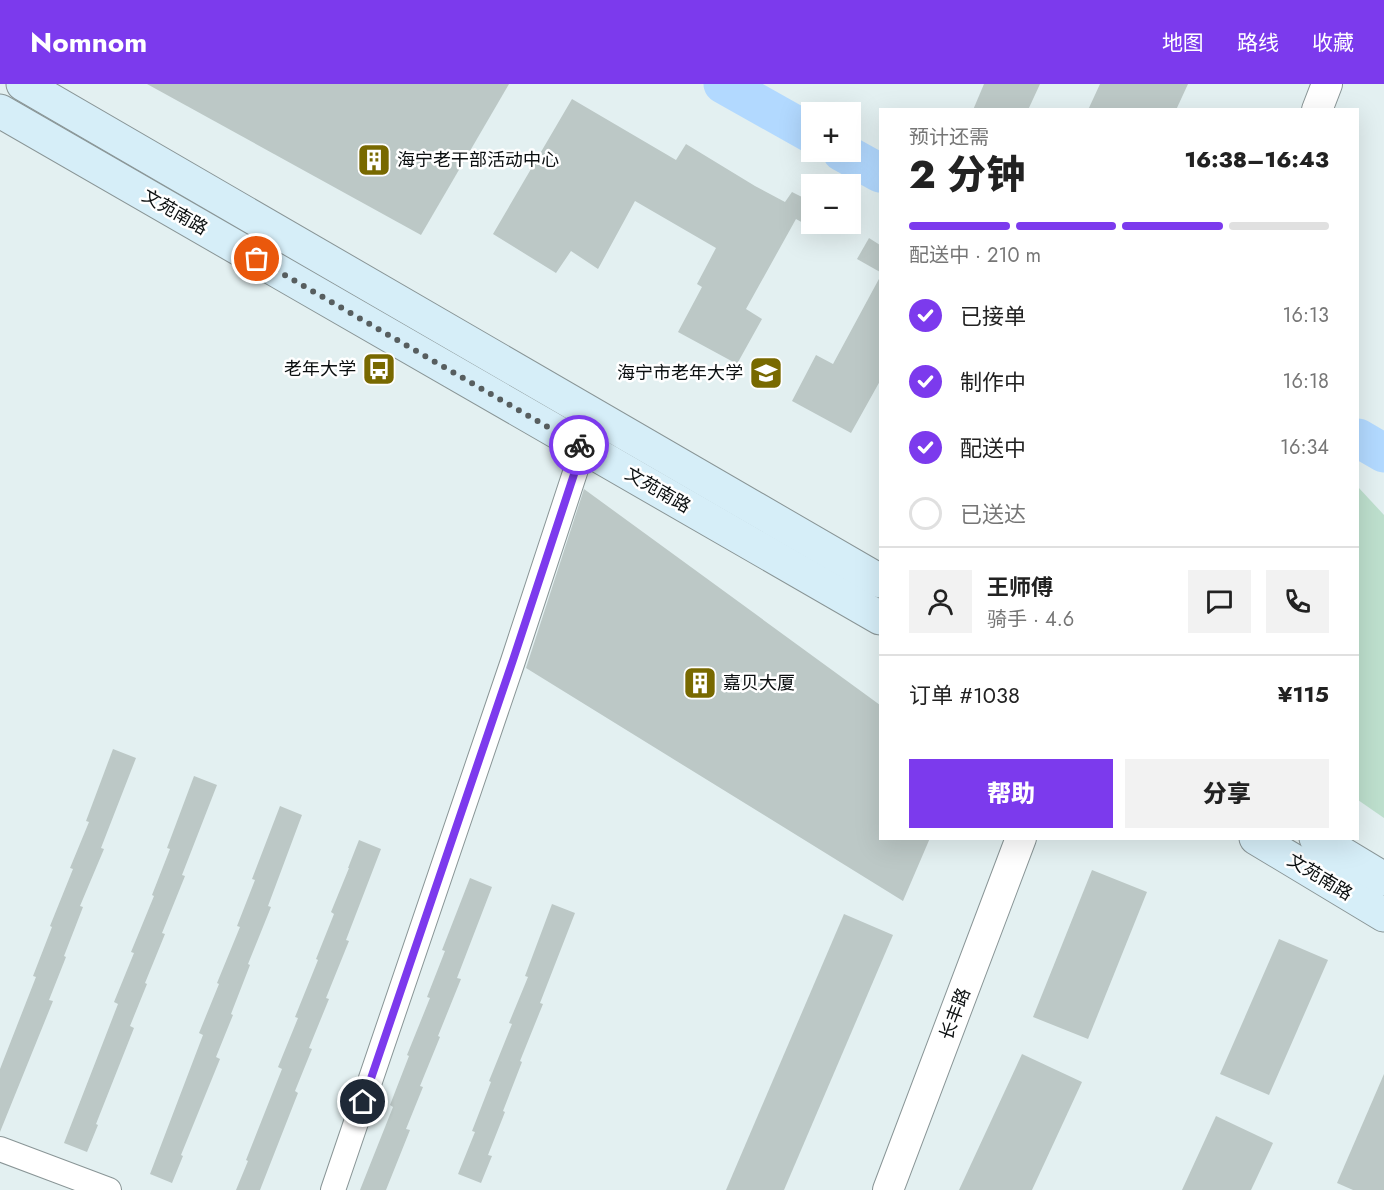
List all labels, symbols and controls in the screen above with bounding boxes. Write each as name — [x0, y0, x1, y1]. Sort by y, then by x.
text: Nomnom — [30, 22, 147, 63]
text: 地图 — [1162, 28, 1204, 58]
text: 路线 — [1237, 28, 1279, 58]
text: 收藏 — [1312, 28, 1354, 58]
map controls — [801, 102, 861, 234]
button: + — [801, 102, 861, 162]
text: 预计还需 — [909, 123, 989, 152]
building icon: 海宁老干部活动中心 — [356, 142, 392, 178]
text: 16:38–16:43 — [1184, 143, 1329, 175]
text: 2 分钟 — [909, 146, 1025, 203]
place label: 海宁老干部活动中心 — [397, 147, 559, 173]
button: − — [801, 174, 861, 234]
street label: 文苑南路 — [137, 183, 213, 241]
pin — [231, 233, 282, 284]
text: 配送中 · 210 m — [909, 241, 1041, 270]
icon: bag — [240, 242, 273, 275]
icon: check — [909, 299, 942, 332]
text: 已接单 — [960, 300, 1026, 332]
text: 16:13 — [1283, 301, 1329, 330]
bus stop icon: 老年大学 — [361, 351, 397, 387]
school or university icon: 海宁市老年大学 — [748, 355, 784, 391]
place label: 老年大学 — [284, 356, 356, 382]
place label: 海宁市老年大学 — [617, 360, 743, 386]
icon: check — [909, 365, 942, 398]
text: 制作中 — [960, 366, 1026, 398]
text: 16:18 — [1283, 367, 1329, 396]
courier — [549, 415, 609, 475]
icon: bike — [563, 429, 596, 462]
icon: check — [909, 431, 942, 464]
text: 配送中 — [960, 432, 1026, 464]
text: 16:34 — [1280, 433, 1329, 462]
street label: 文苑南路 — [620, 461, 696, 519]
text: 已送达 — [960, 498, 1026, 530]
button: person — [909, 570, 972, 633]
button: chat — [1188, 570, 1251, 633]
button: phone — [1266, 570, 1329, 633]
text: 王师傅 — [987, 571, 1053, 603]
text: 骑手 · 4.6 — [987, 605, 1074, 634]
building icon: 嘉贝大厦 — [682, 665, 718, 701]
place label: 嘉贝大厦 — [723, 670, 795, 696]
text: ¥115 — [1278, 678, 1329, 710]
text: 订单 #1038 — [909, 679, 1020, 711]
button: 帮助 — [909, 759, 1113, 828]
button: 分享 — [1125, 759, 1329, 828]
street label: 文苑南路 — [1282, 847, 1358, 907]
street label: 长丰路 — [933, 984, 977, 1044]
pin — [337, 1076, 388, 1127]
icon: home — [346, 1085, 379, 1118]

